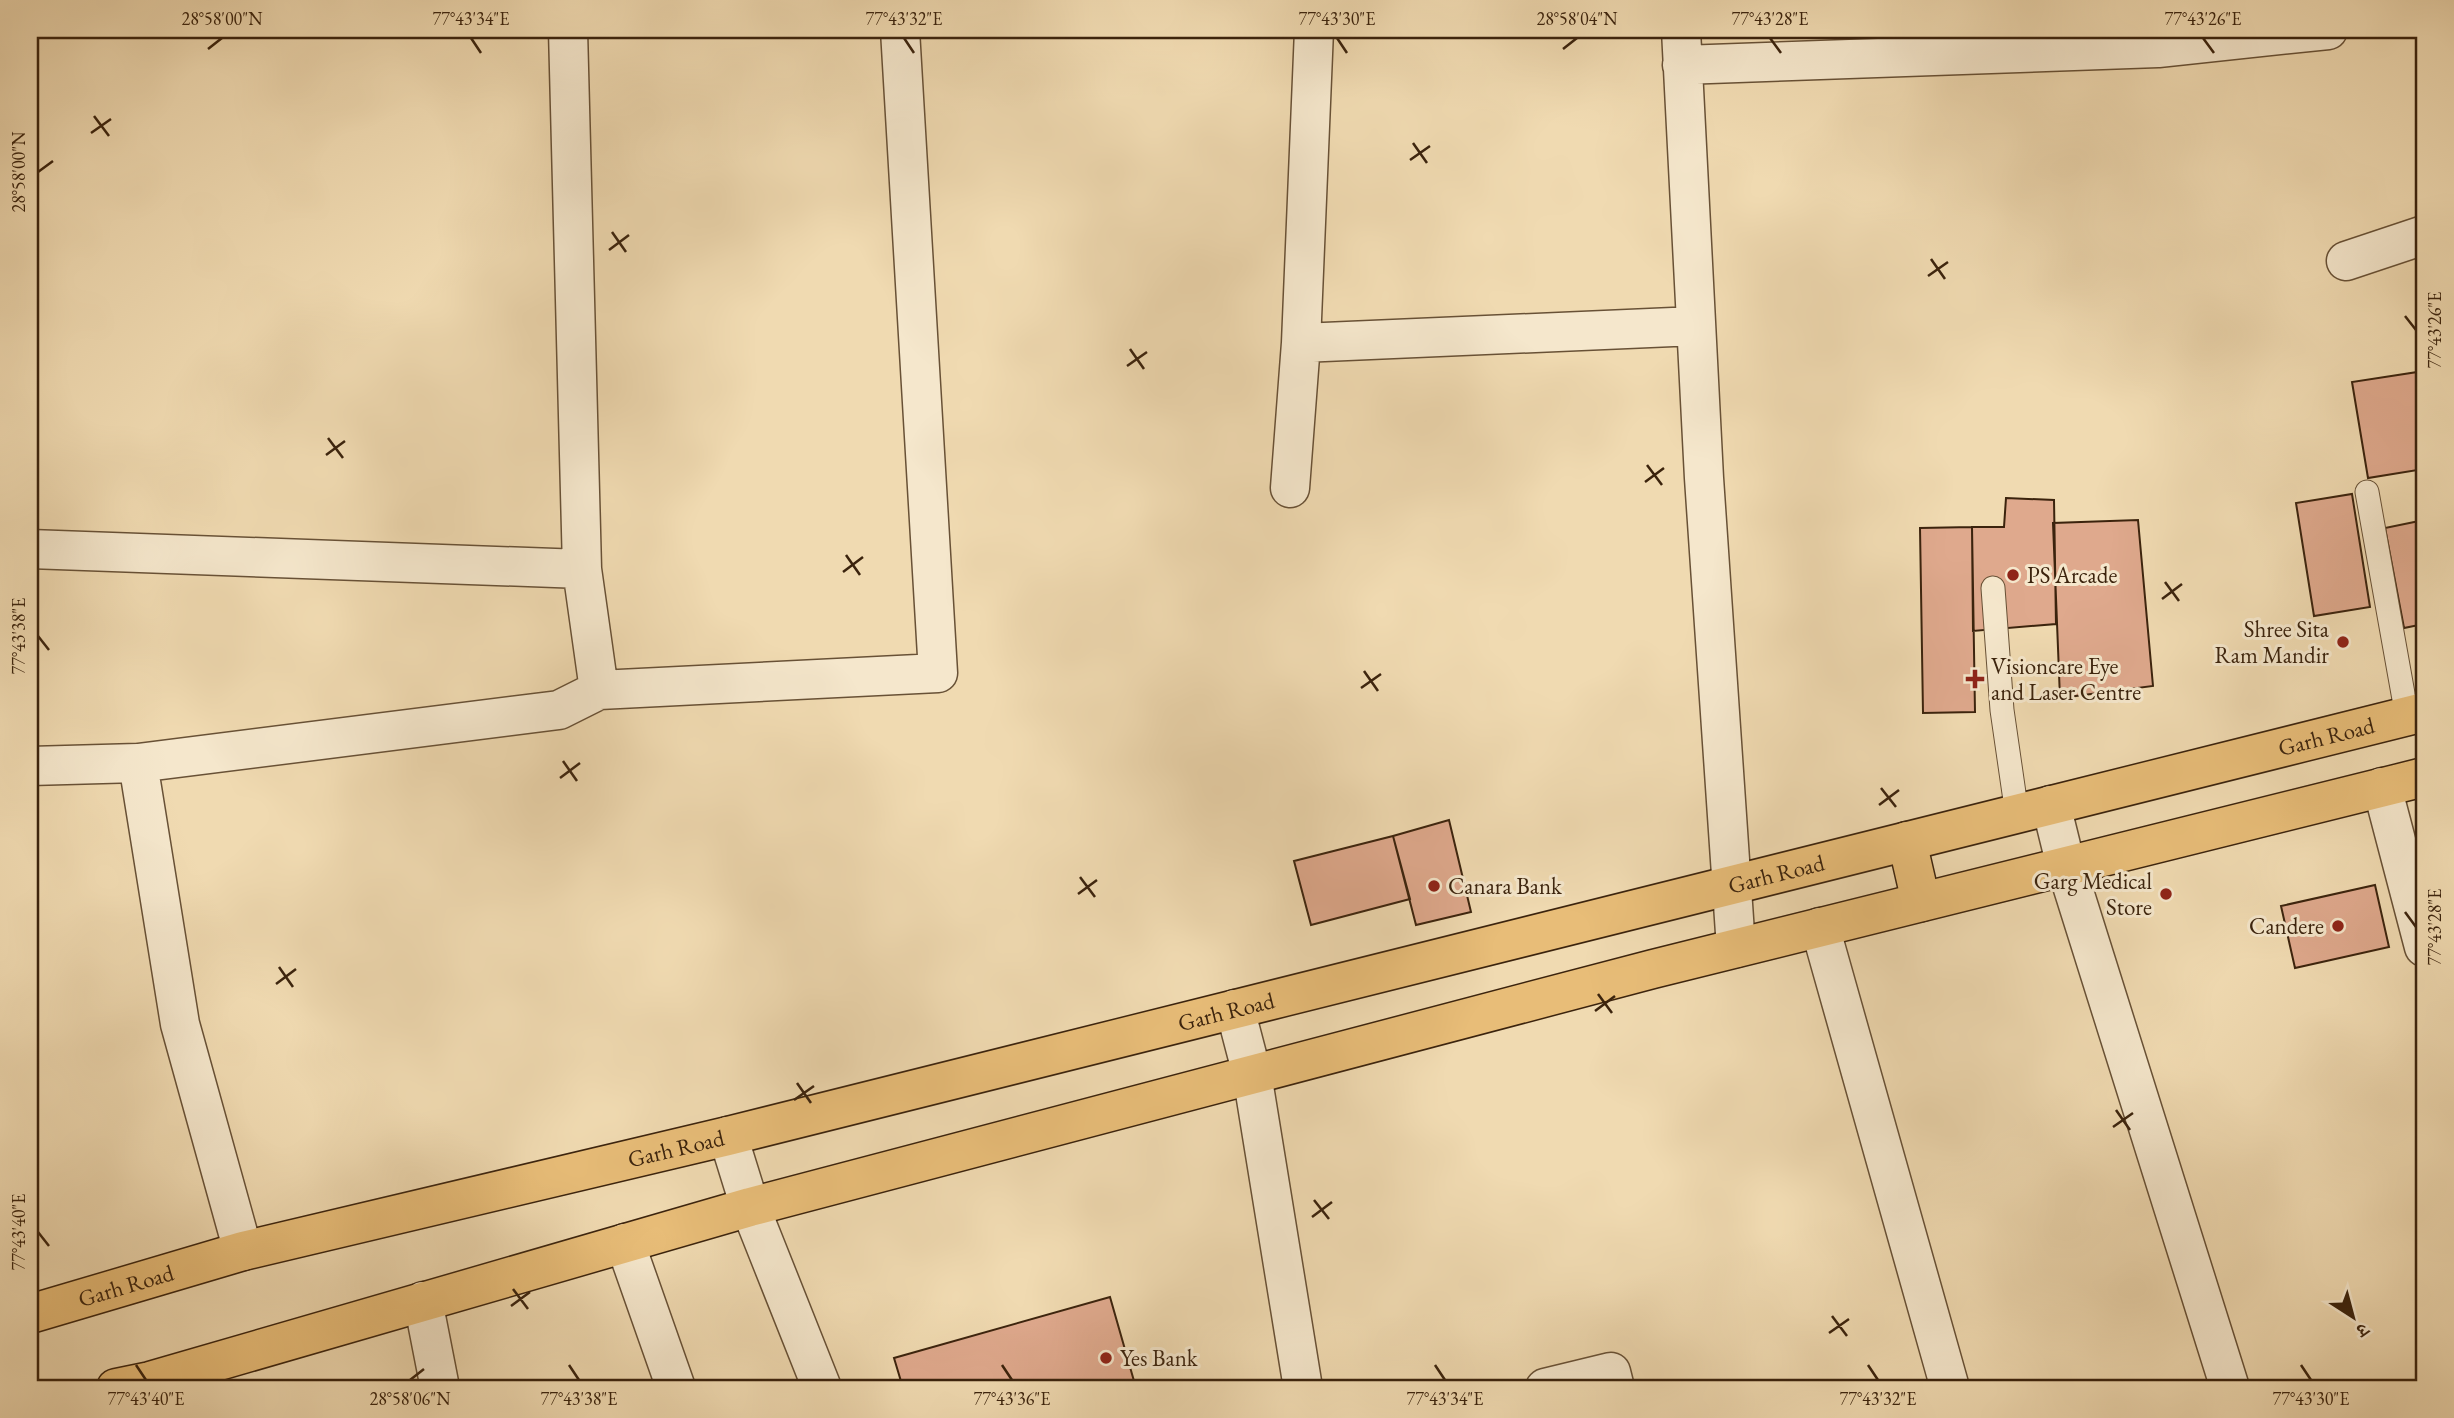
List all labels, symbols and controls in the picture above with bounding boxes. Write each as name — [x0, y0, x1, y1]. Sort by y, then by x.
text: 28°58'00"N — [182, 7, 263, 30]
text: 77°43'34"E — [433, 7, 509, 30]
text: 77°43'32"E — [866, 7, 942, 30]
text: 77°43'30"E — [1299, 7, 1375, 30]
text: 28°58'04"N — [1537, 7, 1618, 30]
text: 77°43'28"E — [1732, 7, 1808, 30]
text: 77°43'26"E — [2165, 7, 2241, 30]
text: 28°58'00"N — [7, 131, 30, 212]
text: 77°43'26"E — [2423, 292, 2446, 368]
place label: PS Arcade — [2027, 560, 2117, 590]
marker: PS Arcade — [2005, 567, 2021, 583]
text: 77°43'38"E — [7, 598, 30, 674]
place label: Shree Sita Ram Mandir — [2214, 614, 2330, 670]
marker: Shree Sita Ram Mandir — [2335, 634, 2351, 650]
place label: Visioncare Eye and Laser Centre — [1991, 651, 2141, 707]
marker: Visioncare Eye and Laser Centre — [1965, 669, 1985, 689]
street label: Garh Road — [2275, 710, 2378, 763]
street label: Garh Road — [1725, 847, 1828, 900]
place label: Garg Medical Store — [2034, 866, 2152, 922]
place label: Canara Bank — [1448, 871, 1563, 901]
marker: Canara Bank — [1426, 878, 1442, 894]
marker: Garg Medical Store — [2158, 886, 2174, 902]
text: 77°43'28"E — [2423, 889, 2446, 965]
place label: Candere — [2249, 911, 2324, 941]
marker: Candere — [2330, 918, 2346, 934]
street label: Garh Road — [1175, 985, 1278, 1038]
street label: Garh Road — [625, 1122, 728, 1174]
text: 77°43'40"E — [7, 1194, 30, 1270]
street label: Garh Road — [75, 1257, 178, 1314]
north arrow — [2318, 1282, 2388, 1352]
text: उ — [2350, 1316, 2376, 1344]
place label: Yes Bank — [1120, 1343, 1199, 1373]
marker: Yes Bank — [1098, 1350, 1114, 1366]
text: 77°43'40"E — [108, 1387, 184, 1410]
text: 28°58'06"N — [370, 1387, 451, 1410]
text: 77°43'38"E — [541, 1387, 617, 1410]
text: 77°43'36"E — [974, 1387, 1050, 1410]
text: 77°43'34"E — [1407, 1387, 1483, 1410]
text: 77°43'32"E — [1840, 1387, 1916, 1410]
text: 77°43'30"E — [2273, 1387, 2349, 1410]

